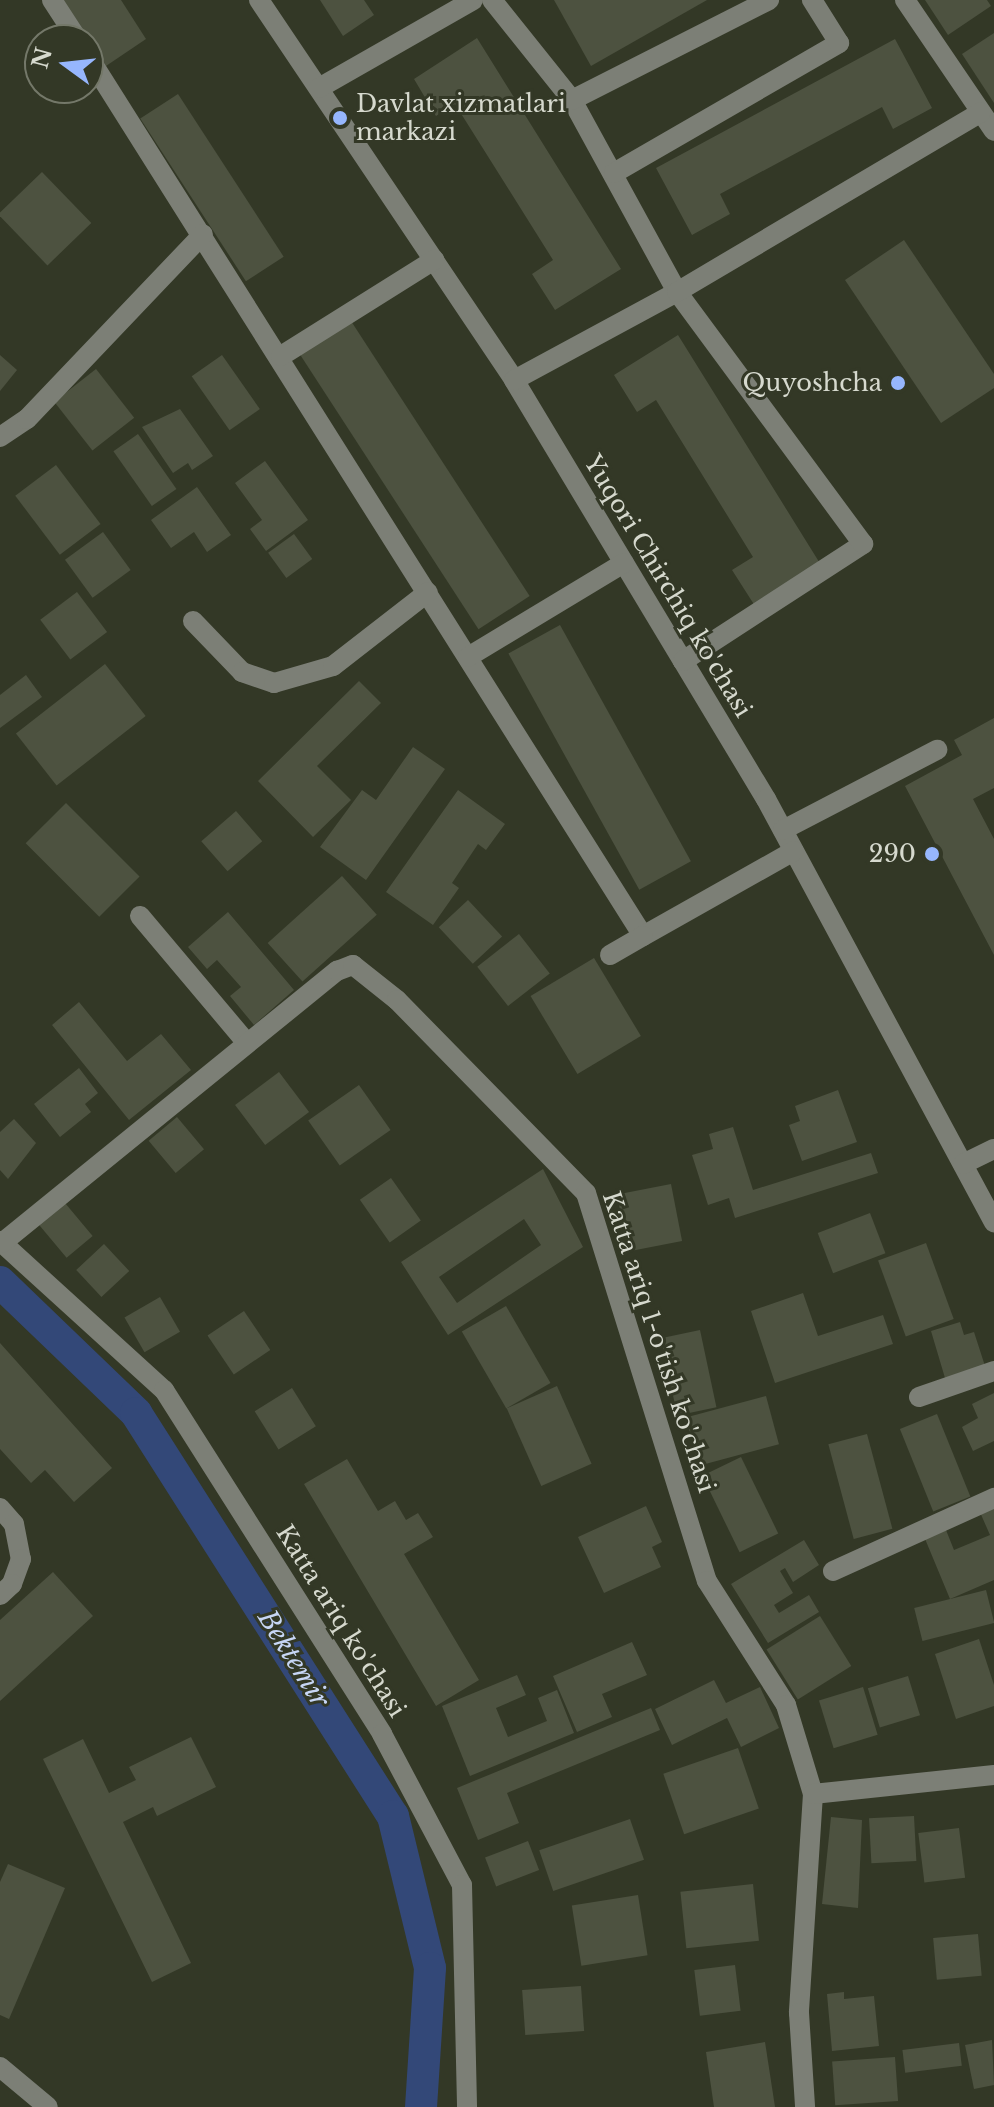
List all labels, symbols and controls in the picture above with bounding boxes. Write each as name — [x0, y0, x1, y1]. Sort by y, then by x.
north arrow — [24, 24, 104, 104]
text: N — [27, 45, 58, 72]
place label: Davlat xizmatlari markazi — [356, 90, 566, 146]
marker: Davlat xizmatlari markazi — [331, 109, 349, 127]
place label: Quyoshcha — [743, 369, 882, 397]
marker: Quyoshcha — [889, 374, 907, 392]
street label: Yuqori Chirchiq ko'chasi — [578, 450, 758, 722]
place label: 290 — [869, 840, 916, 868]
marker: 290 — [923, 845, 941, 863]
street label: Katta ariq 1-o'tish ko'chasi — [597, 1188, 721, 1496]
street label: Katta ariq ko'chasi — [270, 1520, 412, 1722]
water label: Bektemir — [251, 1604, 335, 1714]

